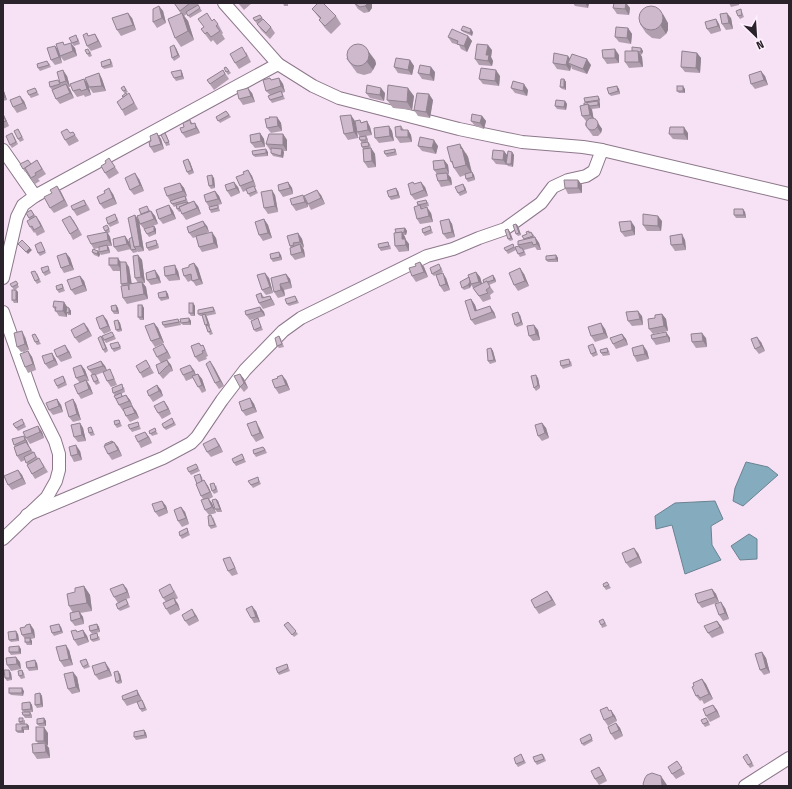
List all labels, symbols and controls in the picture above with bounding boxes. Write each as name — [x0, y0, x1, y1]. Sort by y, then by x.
north arrow — [736, 16, 776, 56]
text: N — [754, 37, 766, 52]

